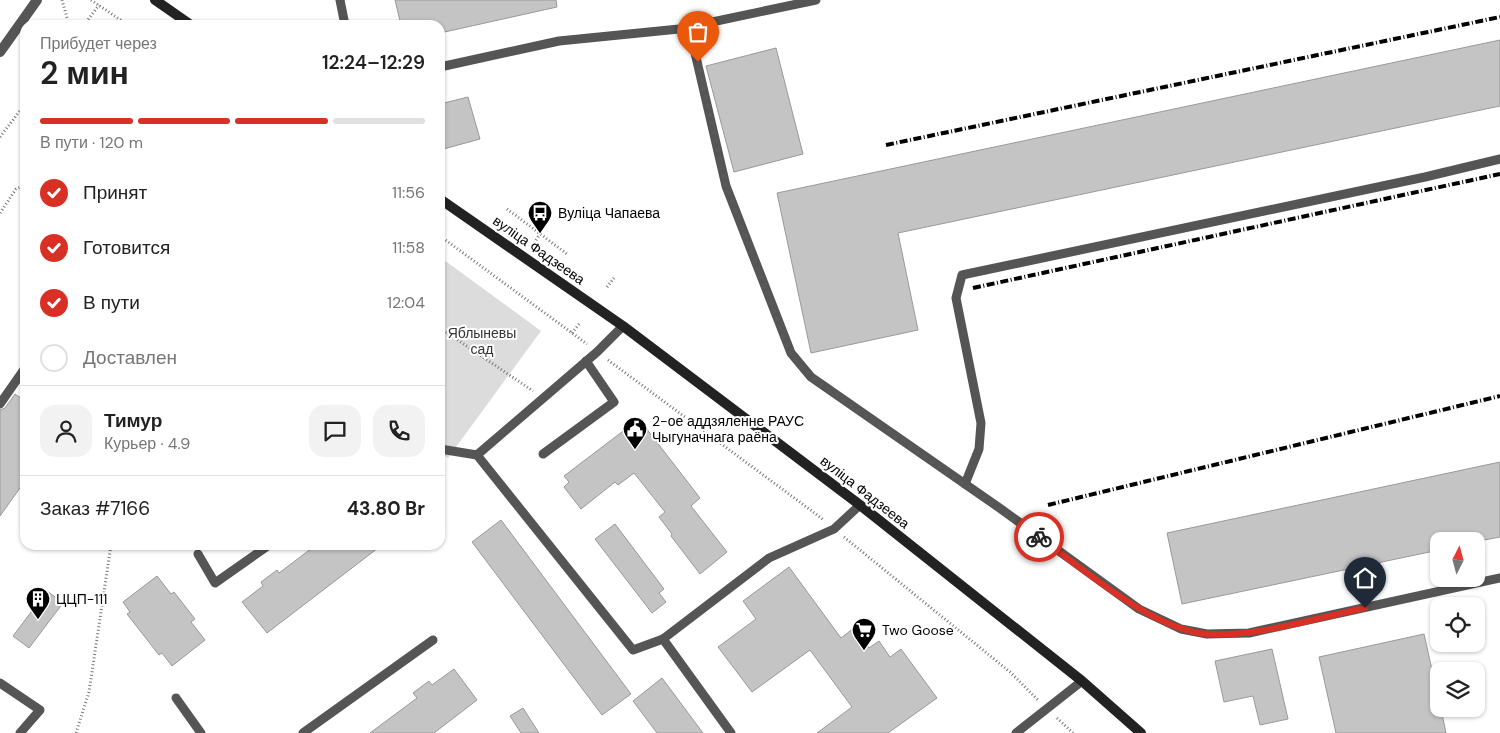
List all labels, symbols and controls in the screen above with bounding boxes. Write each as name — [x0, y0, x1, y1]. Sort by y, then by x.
pin — [677, 11, 719, 62]
icon: bag — [684, 18, 712, 46]
text: Прибудет через — [40, 33, 157, 54]
text: 12:24–12:29 — [322, 50, 425, 75]
text: 2 мин — [40, 52, 129, 94]
text: В пути · 120 m — [40, 132, 143, 153]
icon: check — [40, 179, 68, 207]
text: Принят — [83, 180, 147, 205]
text: 11:56 — [392, 182, 425, 203]
bus stop icon: Вуліца Чапаева — [527, 200, 553, 234]
place label: Вуліца Чапаева — [558, 204, 660, 222]
street label: вуліца Фадзеева — [490, 212, 589, 289]
icon: check — [40, 234, 68, 262]
text: Готовится — [83, 235, 170, 260]
text: 11:58 — [392, 237, 425, 258]
icon: check — [40, 289, 68, 317]
text: В пути — [83, 290, 140, 315]
text: 12:04 — [387, 292, 425, 313]
park label: Яблыневы сад — [448, 324, 516, 358]
text: Доставлен — [83, 345, 177, 370]
button: person — [40, 405, 92, 457]
button: chat — [309, 405, 361, 457]
button: phone — [373, 405, 425, 457]
text: Тимур — [104, 408, 162, 433]
place label: 2-ое аддзяленне РАУС Чыгуначнага раёна — [652, 412, 804, 446]
public building icon: 2-ое аддзяленне РАУС Чыгуначнага раёна — [622, 416, 648, 450]
text: Курьер · 4.9 — [104, 433, 190, 454]
street label: вуліца Фадзеева — [817, 452, 913, 533]
text: Заказ #7166 — [40, 496, 150, 521]
text: 43.80 Br — [347, 496, 425, 521]
courier — [1014, 512, 1064, 562]
icon: bike — [1025, 523, 1053, 551]
north arrow — [1430, 532, 1485, 588]
map controls — [1430, 532, 1485, 717]
pin — [1344, 557, 1386, 608]
icon: home — [1351, 564, 1379, 592]
building icon: ЦЦП-111 — [25, 586, 51, 620]
place label: ЦЦП-111 — [56, 590, 107, 608]
button: locate — [1430, 597, 1485, 652]
supermarket icon: Two Goose — [851, 617, 877, 651]
place label: Two Goose — [882, 621, 954, 639]
button: layers — [1430, 662, 1485, 717]

